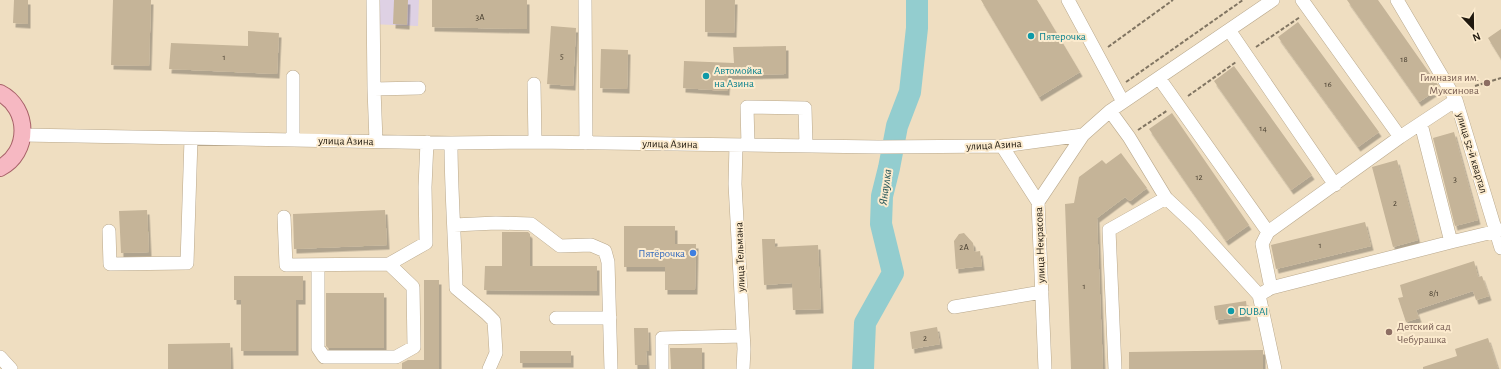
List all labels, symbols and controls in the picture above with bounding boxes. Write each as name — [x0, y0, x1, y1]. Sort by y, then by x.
north arrow — [1453, 8, 1493, 48]
house number: 3А — [475, 13, 485, 22]
text: N — [1471, 30, 1482, 43]
marker: Пятерочка — [1026, 31, 1036, 41]
place label: Пятерочка — [1039, 31, 1086, 42]
house number: 5 — [560, 52, 564, 61]
house number: 1 — [222, 53, 226, 62]
house number: 18 — [1400, 55, 1408, 64]
place label: Автомойка на Азина — [714, 65, 762, 89]
marker: Автомойка на Азина — [701, 71, 711, 81]
place label: Гимназия им. Муксинова — [1420, 72, 1479, 96]
marker: Гимназия им. Муксинова — [1482, 78, 1492, 88]
house number: 16 — [1324, 80, 1332, 89]
street label: улица 52-й квартал — [1454, 111, 1489, 195]
house number: 14 — [1259, 124, 1267, 133]
street label: улица Азина — [317, 135, 374, 147]
street label: улица Азина — [641, 138, 698, 150]
street label: улица Азина — [965, 138, 1022, 152]
water label: Янаулка — [877, 168, 893, 206]
house number: 12 — [1195, 173, 1203, 182]
house number: 3 — [1453, 175, 1457, 184]
house number: 2 — [1393, 199, 1397, 208]
street label: улица Некрасова — [1033, 207, 1047, 284]
street label: улица Тельмана — [733, 222, 747, 293]
house number: 1 — [1318, 241, 1322, 250]
house number: 2А — [959, 243, 969, 252]
place label: Пятёрочка — [638, 248, 685, 259]
marker: Пятёрочка — [688, 248, 698, 258]
house number: 1 — [1082, 282, 1086, 291]
house number: 8/1 — [1429, 289, 1439, 298]
marker: DUBAI — [1226, 306, 1236, 316]
place label: DUBAI — [1239, 306, 1268, 317]
place label: Детский сад Чебурашка — [1397, 321, 1451, 345]
marker: Детский сад Чебурашка — [1384, 327, 1394, 337]
house number: 2 — [923, 334, 927, 343]

